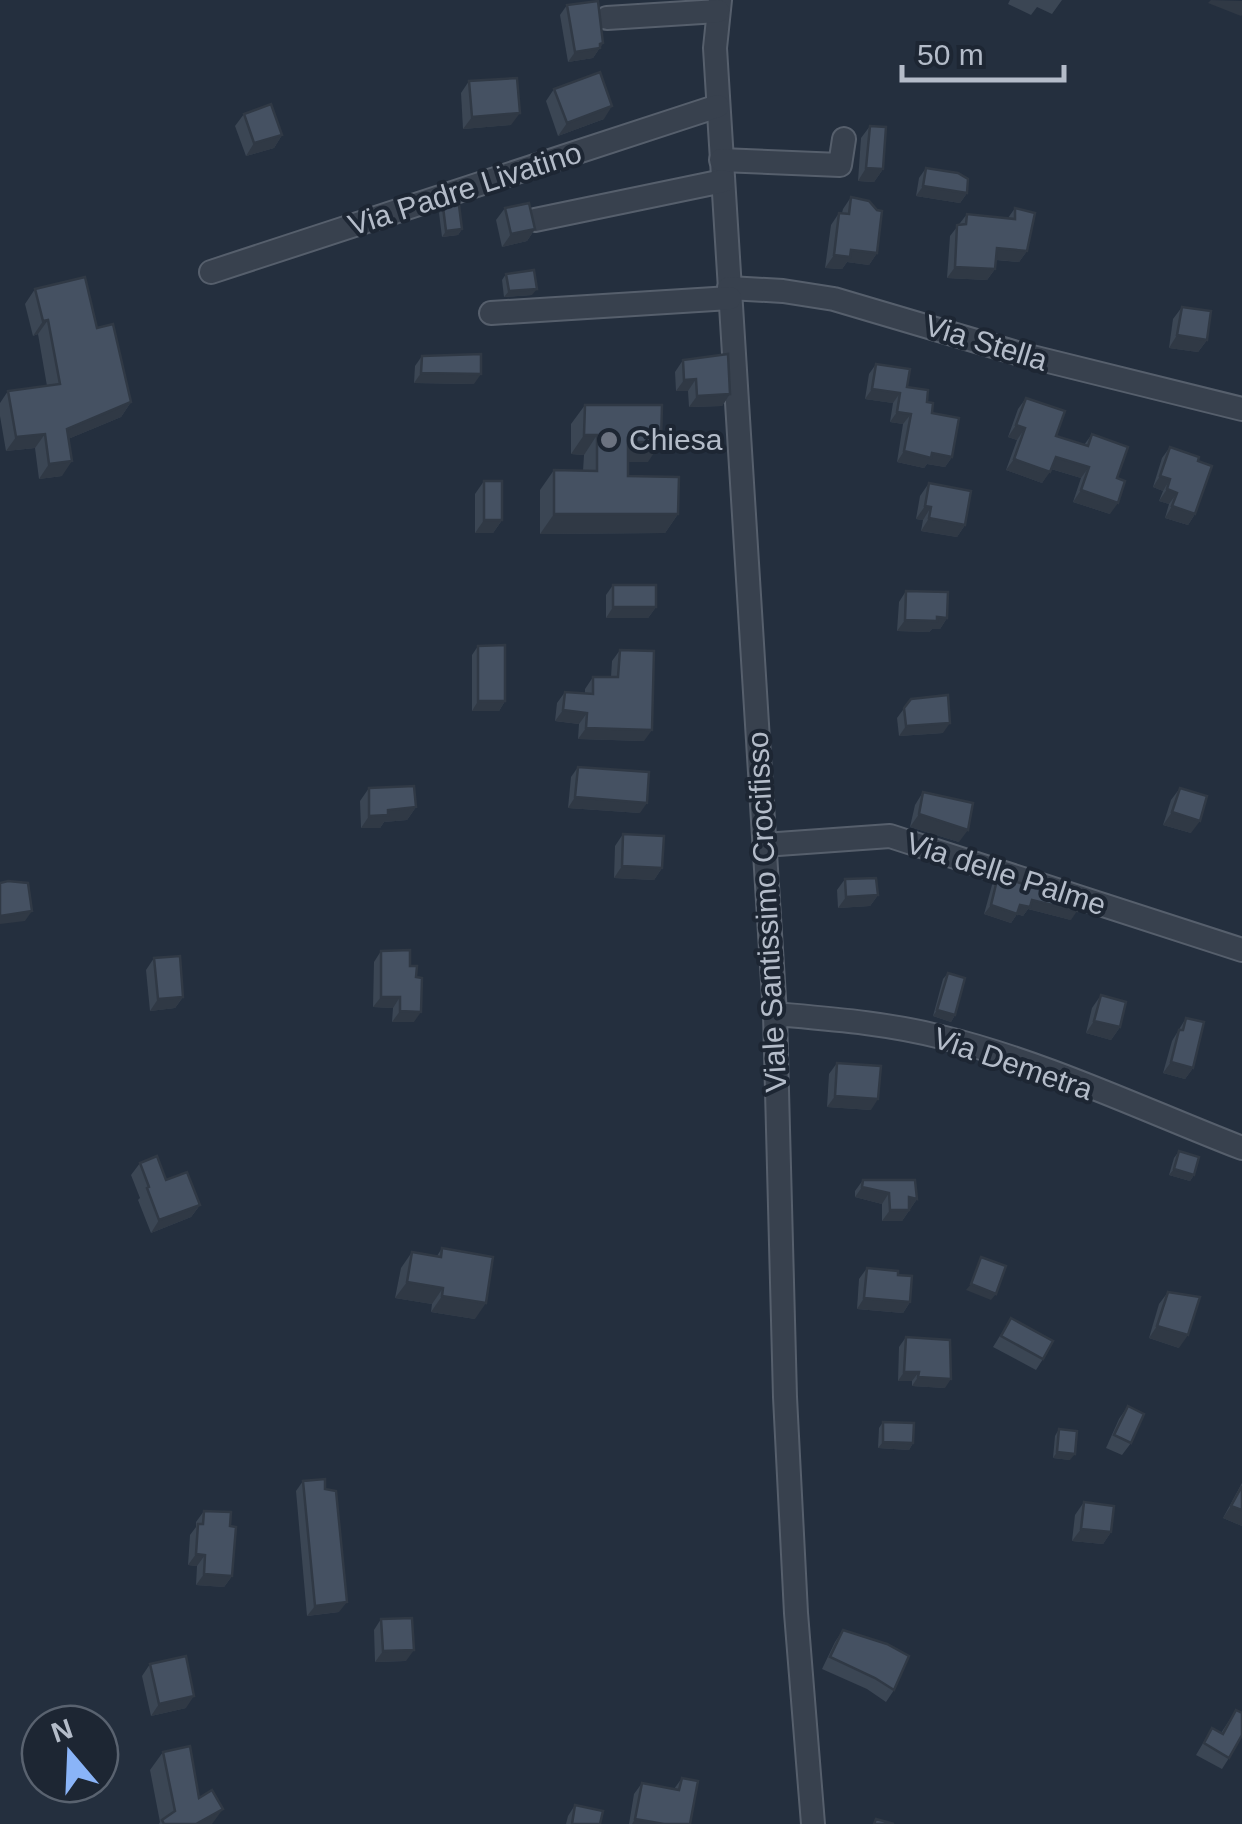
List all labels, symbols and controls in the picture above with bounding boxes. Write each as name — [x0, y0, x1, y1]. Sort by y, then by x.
scale bar — [902, 20, 1064, 82]
text: 50 m — [917, 38, 984, 71]
street label: Via Padre Livatino — [344, 135, 585, 242]
street label: Via Stella — [921, 308, 1052, 377]
place label: Chiesa — [629, 423, 723, 456]
marker: Chiesa — [598, 429, 620, 451]
street label: Viale Santissimo Crocifisso — [741, 731, 792, 1093]
street label: Via delle Palme — [902, 826, 1110, 921]
street label: Via Demetra — [929, 1021, 1097, 1106]
north arrow — [20, 1704, 120, 1804]
text: N — [47, 1713, 77, 1749]

